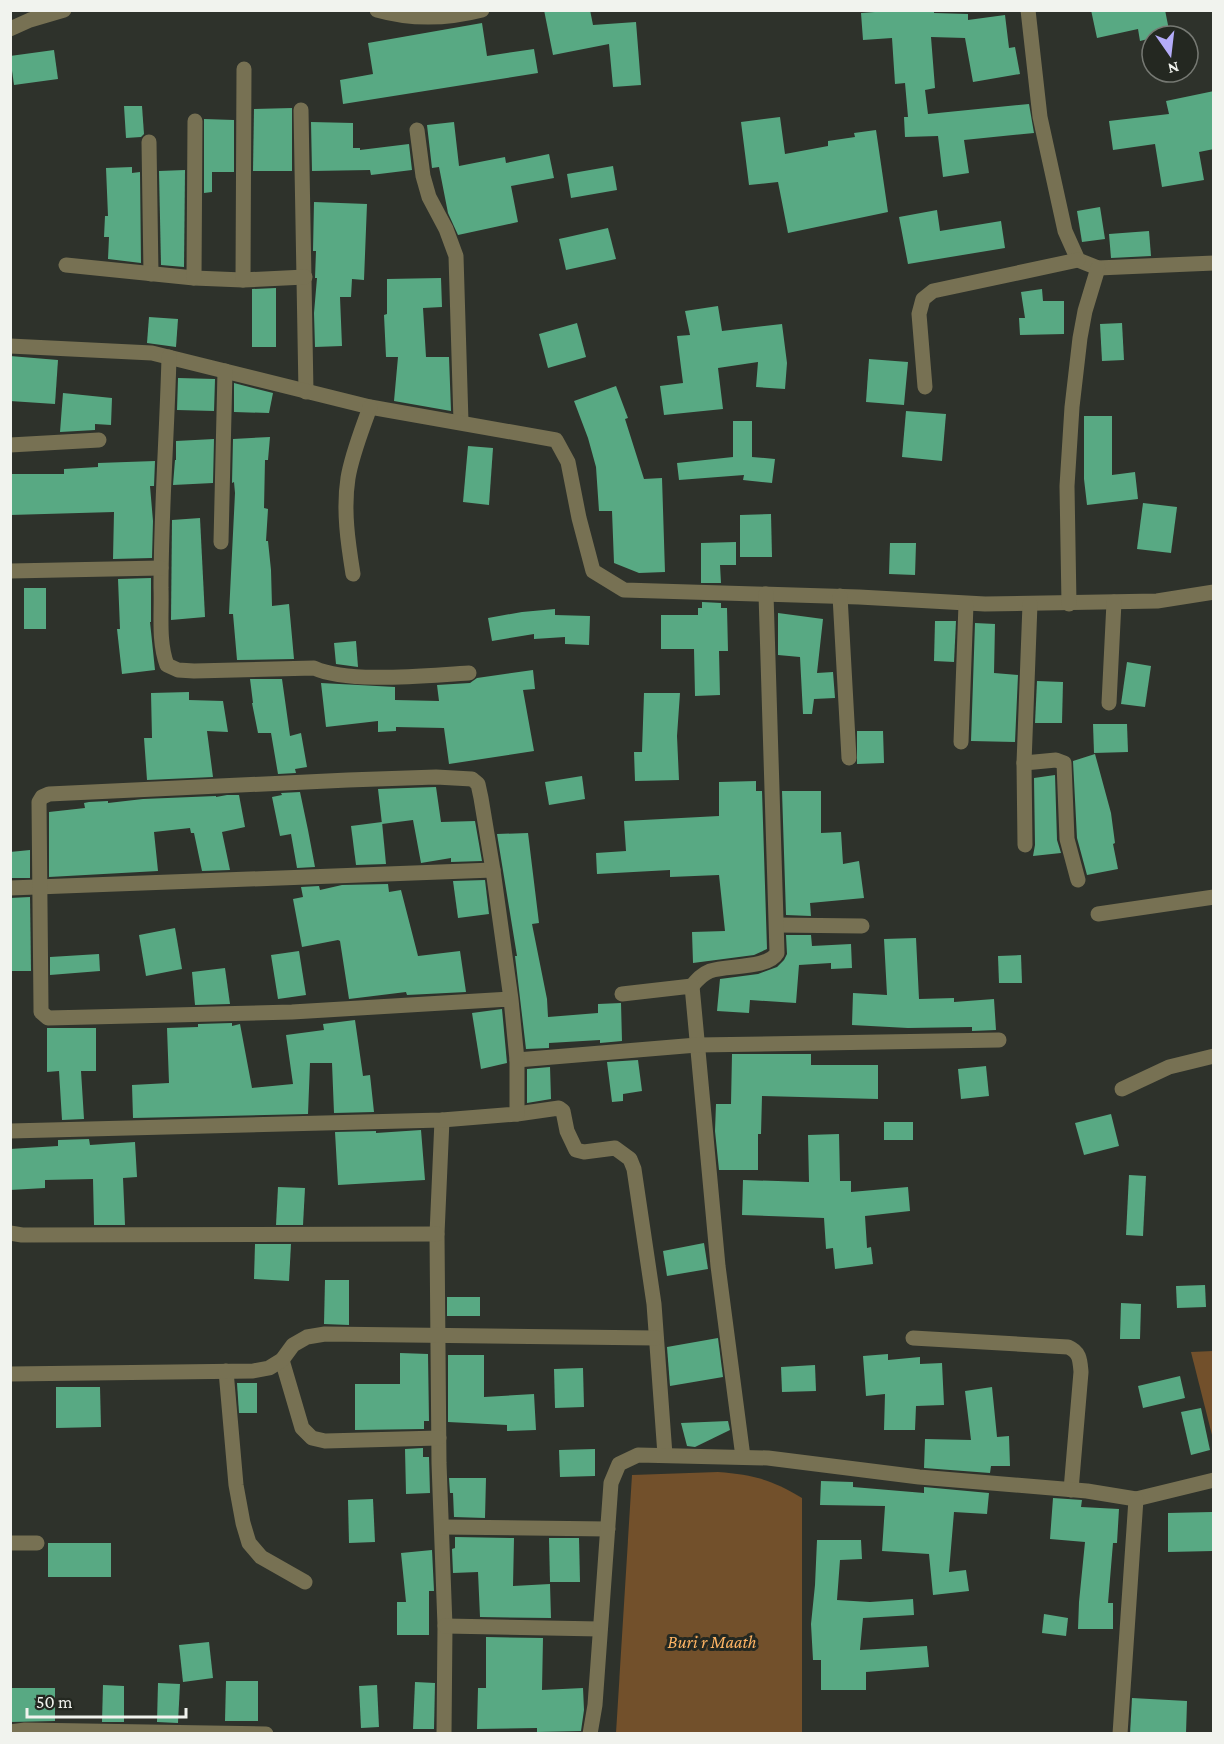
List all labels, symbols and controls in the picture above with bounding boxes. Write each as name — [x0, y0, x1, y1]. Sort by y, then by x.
north arrow — [1140, 24, 1200, 84]
text: N — [1166, 59, 1181, 78]
park label: Buri r Maath — [668, 1632, 757, 1652]
scale bar — [27, 1681, 186, 1719]
text: 50 m — [36, 1692, 73, 1712]

